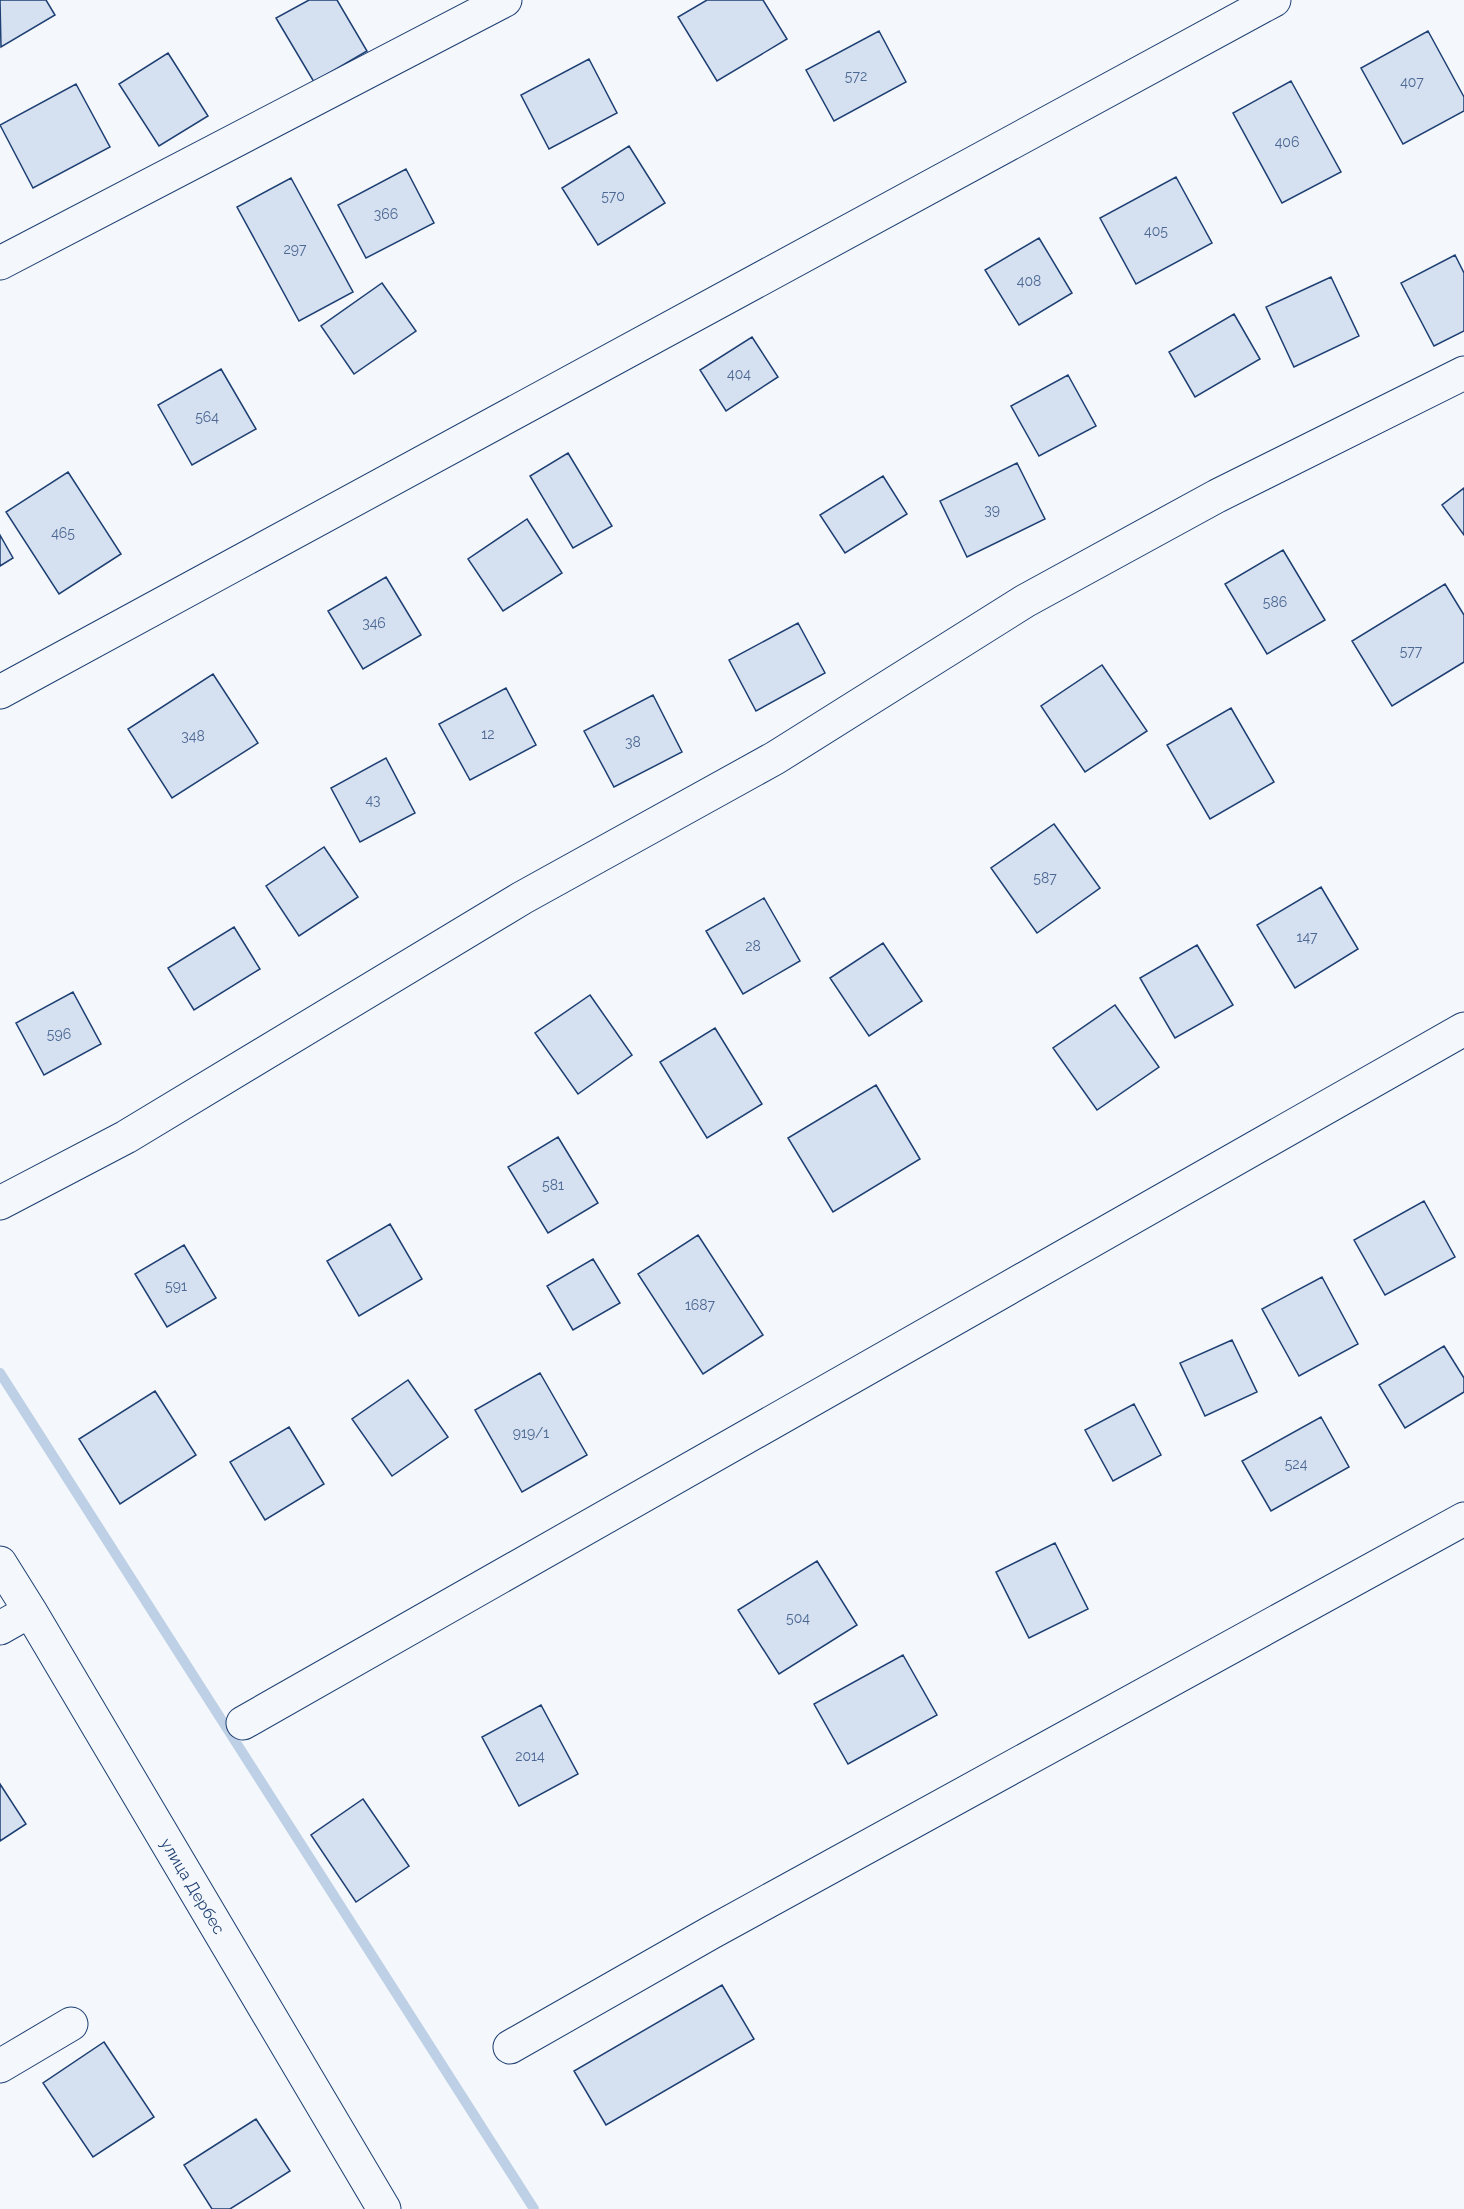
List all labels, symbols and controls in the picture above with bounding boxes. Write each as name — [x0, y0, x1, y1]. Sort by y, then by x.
house number: 572 — [845, 68, 867, 84]
house number: 407 — [1400, 74, 1424, 90]
house number: 406 — [1275, 134, 1299, 150]
house number: 570 — [601, 188, 625, 204]
house number: 366 — [374, 206, 398, 222]
house number: 405 — [1144, 223, 1168, 239]
house number: 297 — [284, 241, 307, 257]
house number: 408 — [1017, 273, 1041, 289]
house number: 404 — [727, 366, 751, 382]
house number: 564 — [195, 409, 219, 425]
house number: 39 — [984, 502, 1000, 518]
house number: 465 — [51, 525, 75, 541]
house number: 586 — [1263, 594, 1287, 610]
house number: 346 — [362, 615, 386, 631]
house number: 577 — [1400, 643, 1423, 659]
house number: 12 — [481, 726, 495, 742]
house number: 348 — [181, 728, 205, 744]
house number: 38 — [625, 734, 641, 750]
house number: 43 — [365, 792, 381, 808]
house number: 587 — [1033, 870, 1057, 886]
house number: 147 — [1296, 929, 1318, 945]
house number: 28 — [745, 938, 761, 954]
house number: 596 — [47, 1026, 71, 1042]
house number: 581 — [542, 1177, 564, 1193]
house number: 591 — [165, 1278, 187, 1294]
house number: 1687 — [685, 1297, 716, 1313]
house number: 919/1 — [513, 1425, 549, 1441]
house number: 524 — [1285, 1456, 1308, 1472]
house number: 504 — [786, 1610, 810, 1626]
house number: 2014 — [515, 1748, 545, 1764]
street label: улица Дербес — [156, 1835, 229, 1938]

